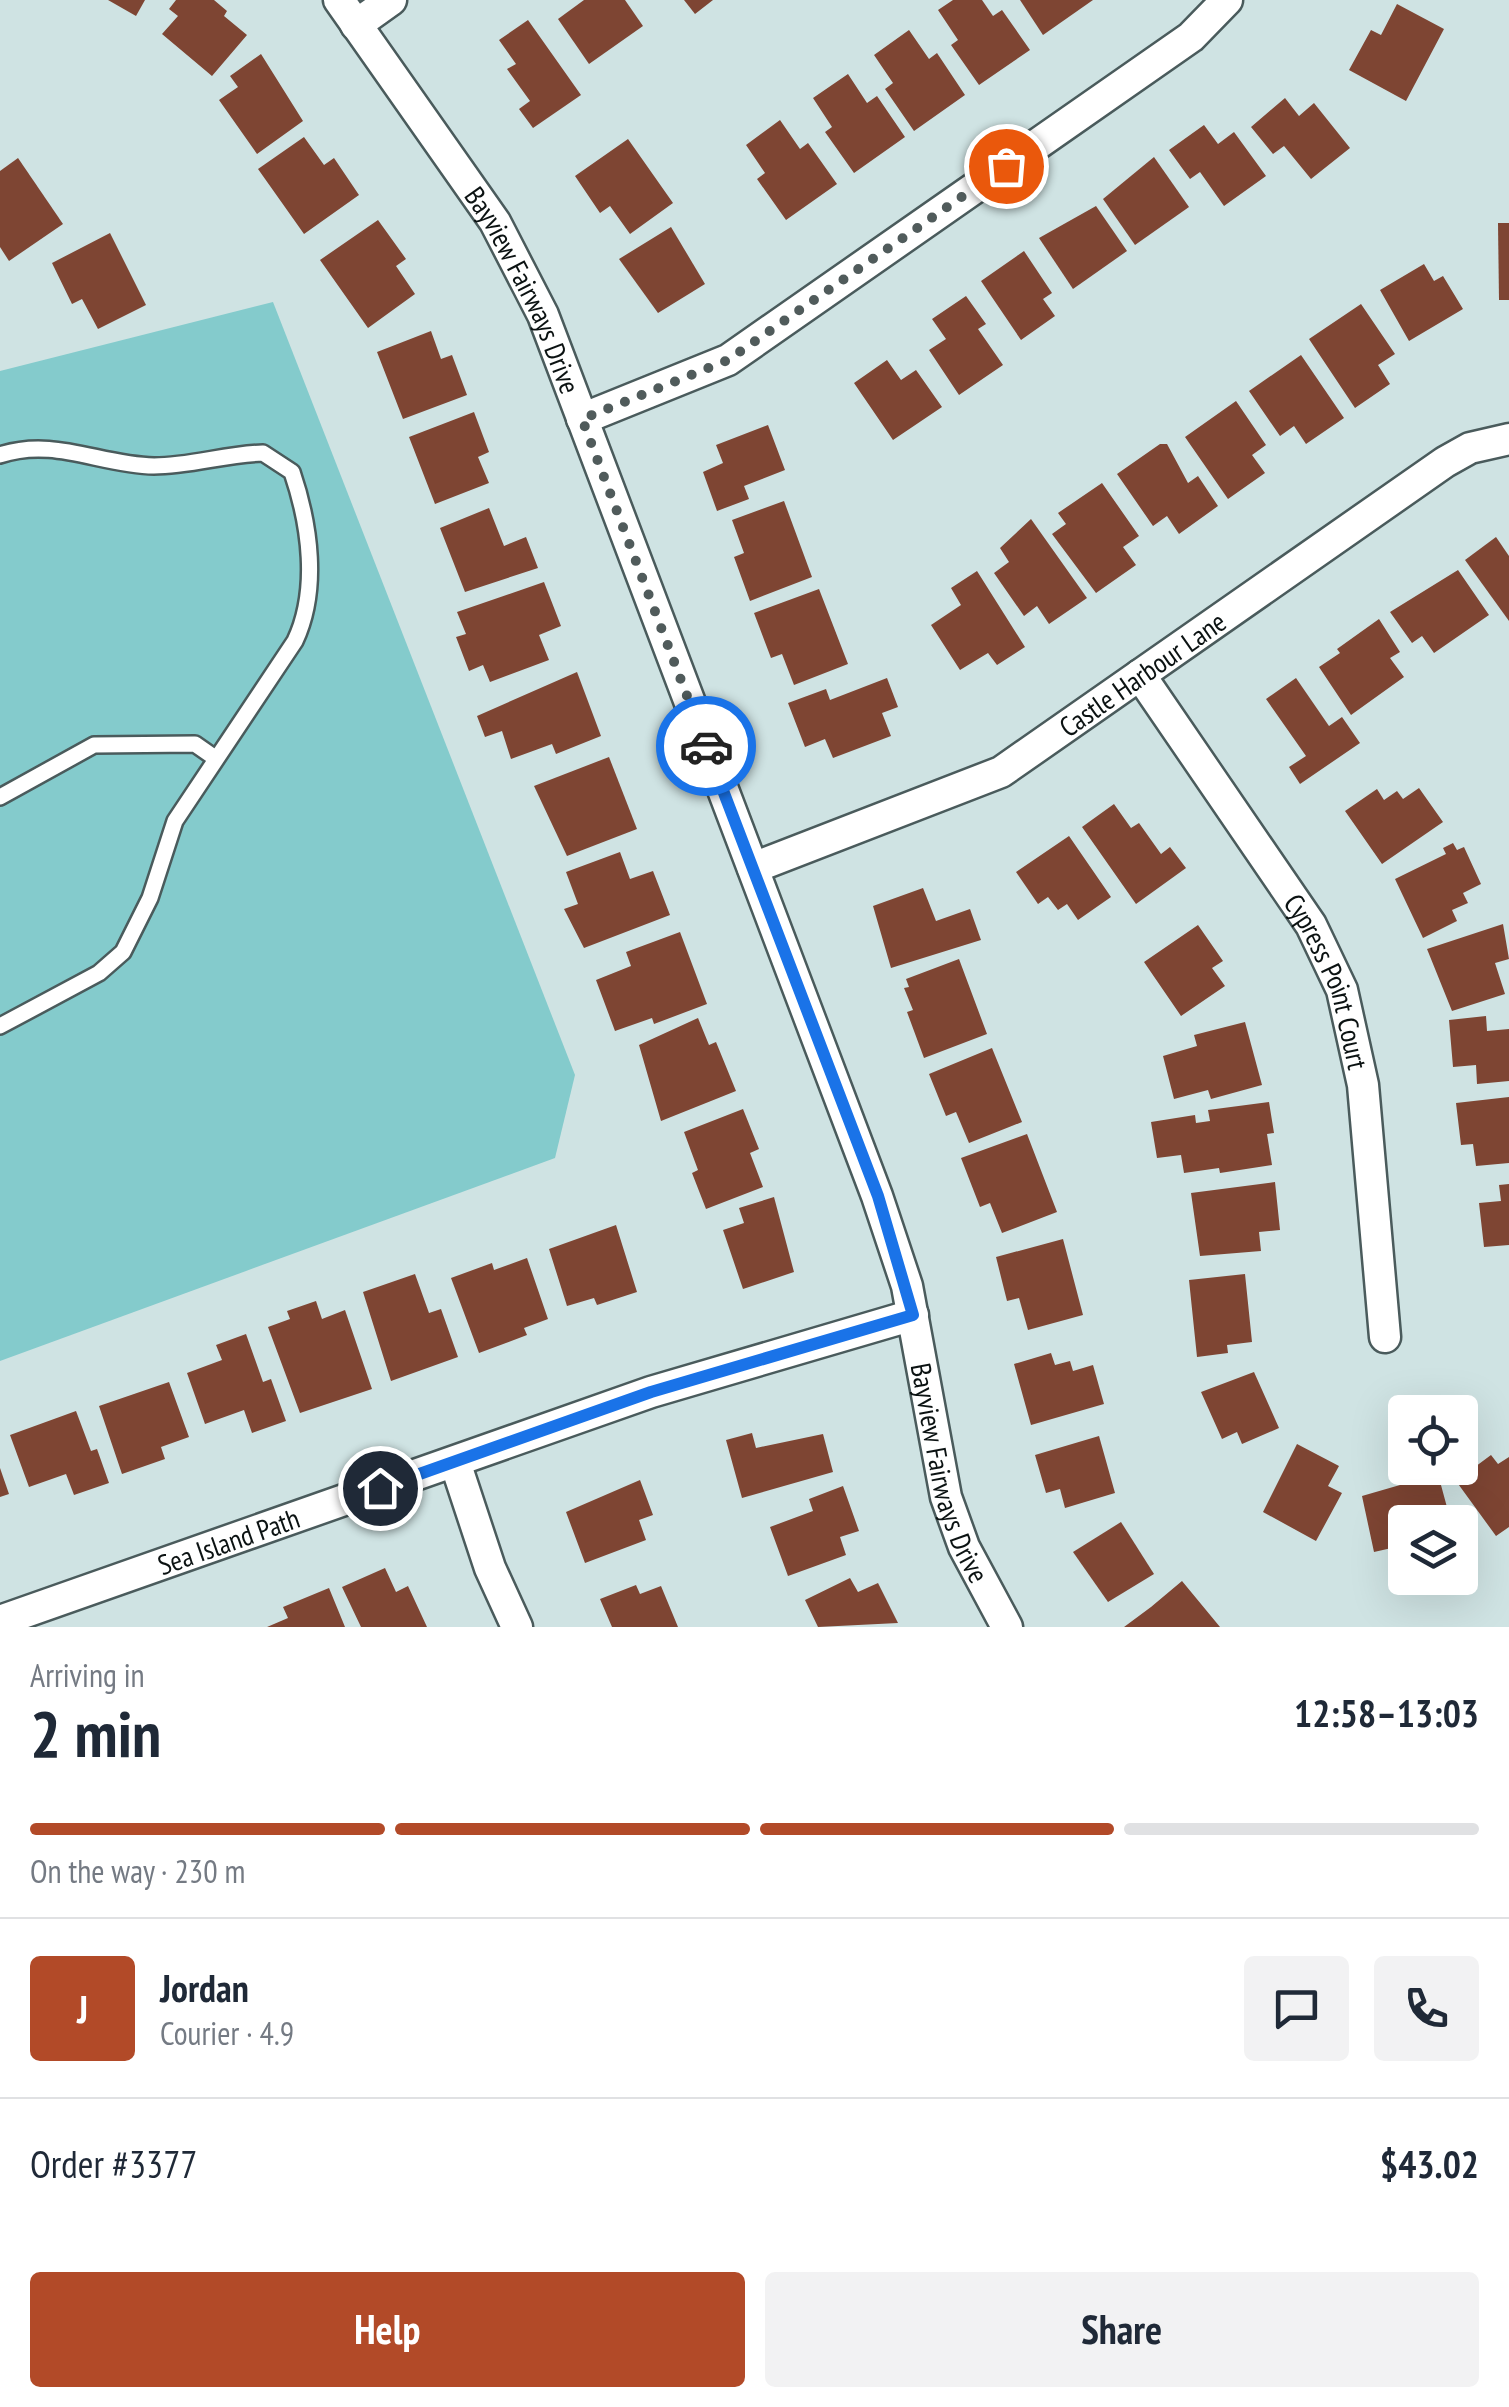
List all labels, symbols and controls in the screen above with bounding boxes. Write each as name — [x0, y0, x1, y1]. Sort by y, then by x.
pin — [964, 124, 1049, 209]
icon: bag — [979, 139, 1034, 194]
street label: Bayview Fairways Drive — [457, 179, 589, 399]
street label: Castle Harbour Lane — [1051, 602, 1233, 745]
courier — [656, 696, 756, 796]
icon: car — [679, 719, 734, 774]
street label: Cypress Point Court — [1276, 886, 1378, 1073]
street label: Bayview Fairways Drive — [903, 1360, 998, 1589]
map controls — [1388, 1395, 1478, 1595]
button: locate — [1388, 1395, 1478, 1485]
pin — [338, 1446, 423, 1531]
icon: home — [353, 1461, 408, 1516]
street label: Sea Island Path — [152, 1499, 304, 1583]
button: layers — [1388, 1505, 1478, 1595]
text: Arriving in — [30, 1654, 145, 1696]
text: 12:58–13:03 — [1294, 1688, 1479, 1737]
text: 2 min — [30, 1691, 161, 1775]
text: On the way · 230 m — [30, 1850, 245, 1892]
button: chat — [1244, 1956, 1349, 2061]
button: phone — [1374, 1956, 1479, 2061]
text: Jordan — [160, 1963, 249, 2012]
text: J — [77, 1984, 88, 2033]
text: Courier · 4.9 — [160, 2012, 294, 2054]
text: Order #3377 — [30, 2139, 197, 2188]
text: $43.02 — [1380, 2139, 1479, 2188]
button: Help — [30, 2272, 745, 2387]
button: Share — [765, 2272, 1479, 2387]

